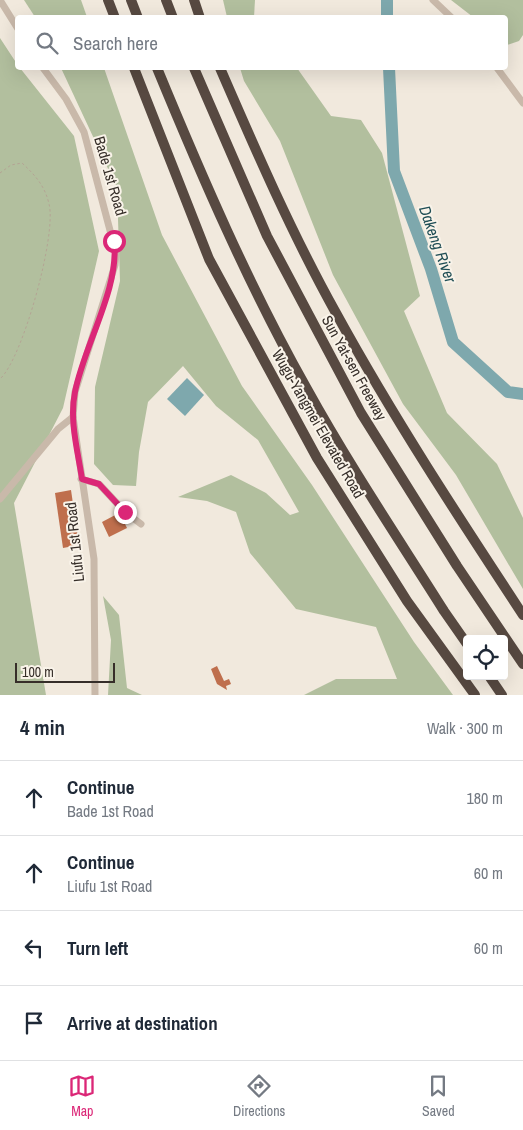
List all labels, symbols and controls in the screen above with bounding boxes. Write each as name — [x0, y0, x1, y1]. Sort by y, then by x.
search box — [15, 15, 508, 70]
icon: search — [33, 29, 61, 57]
text: Search here — [73, 30, 158, 56]
street label: Bade 1st Road — [89, 134, 132, 218]
water label: Dakeng River — [414, 203, 462, 286]
route start — [103, 230, 126, 253]
street label: Sun Yat-sen Freeway — [317, 311, 392, 425]
street label: Wugu-Yangmei Elevated Road — [267, 346, 370, 502]
street label: Liufu 1st Road — [60, 501, 89, 583]
route end — [114, 501, 137, 524]
map controls — [463, 635, 508, 680]
button: locate — [463, 635, 508, 680]
scale bar — [15, 660, 115, 683]
text: 100 m — [22, 663, 54, 681]
text: 4 min — [20, 713, 65, 742]
text: Walk · 300 m — [427, 717, 503, 739]
text: Continue — [67, 774, 135, 800]
icon: ahead — [20, 784, 48, 812]
text: 180 m — [467, 787, 503, 809]
text: Bade 1st Road — [67, 800, 154, 822]
text: Continue — [67, 849, 135, 875]
icon: ahead — [20, 859, 48, 887]
text: 60 m — [474, 862, 503, 884]
text: Liufu 1st Road — [67, 875, 152, 897]
icon: left — [20, 934, 48, 962]
text: Turn left — [67, 935, 128, 961]
text: 60 m — [474, 937, 503, 959]
icon: arrive — [20, 1009, 48, 1037]
text: Arrive at destination — [67, 1010, 218, 1036]
tab: Map — [68, 1072, 96, 1120]
tab: Directions — [233, 1072, 285, 1120]
tab: Saved — [422, 1072, 455, 1120]

